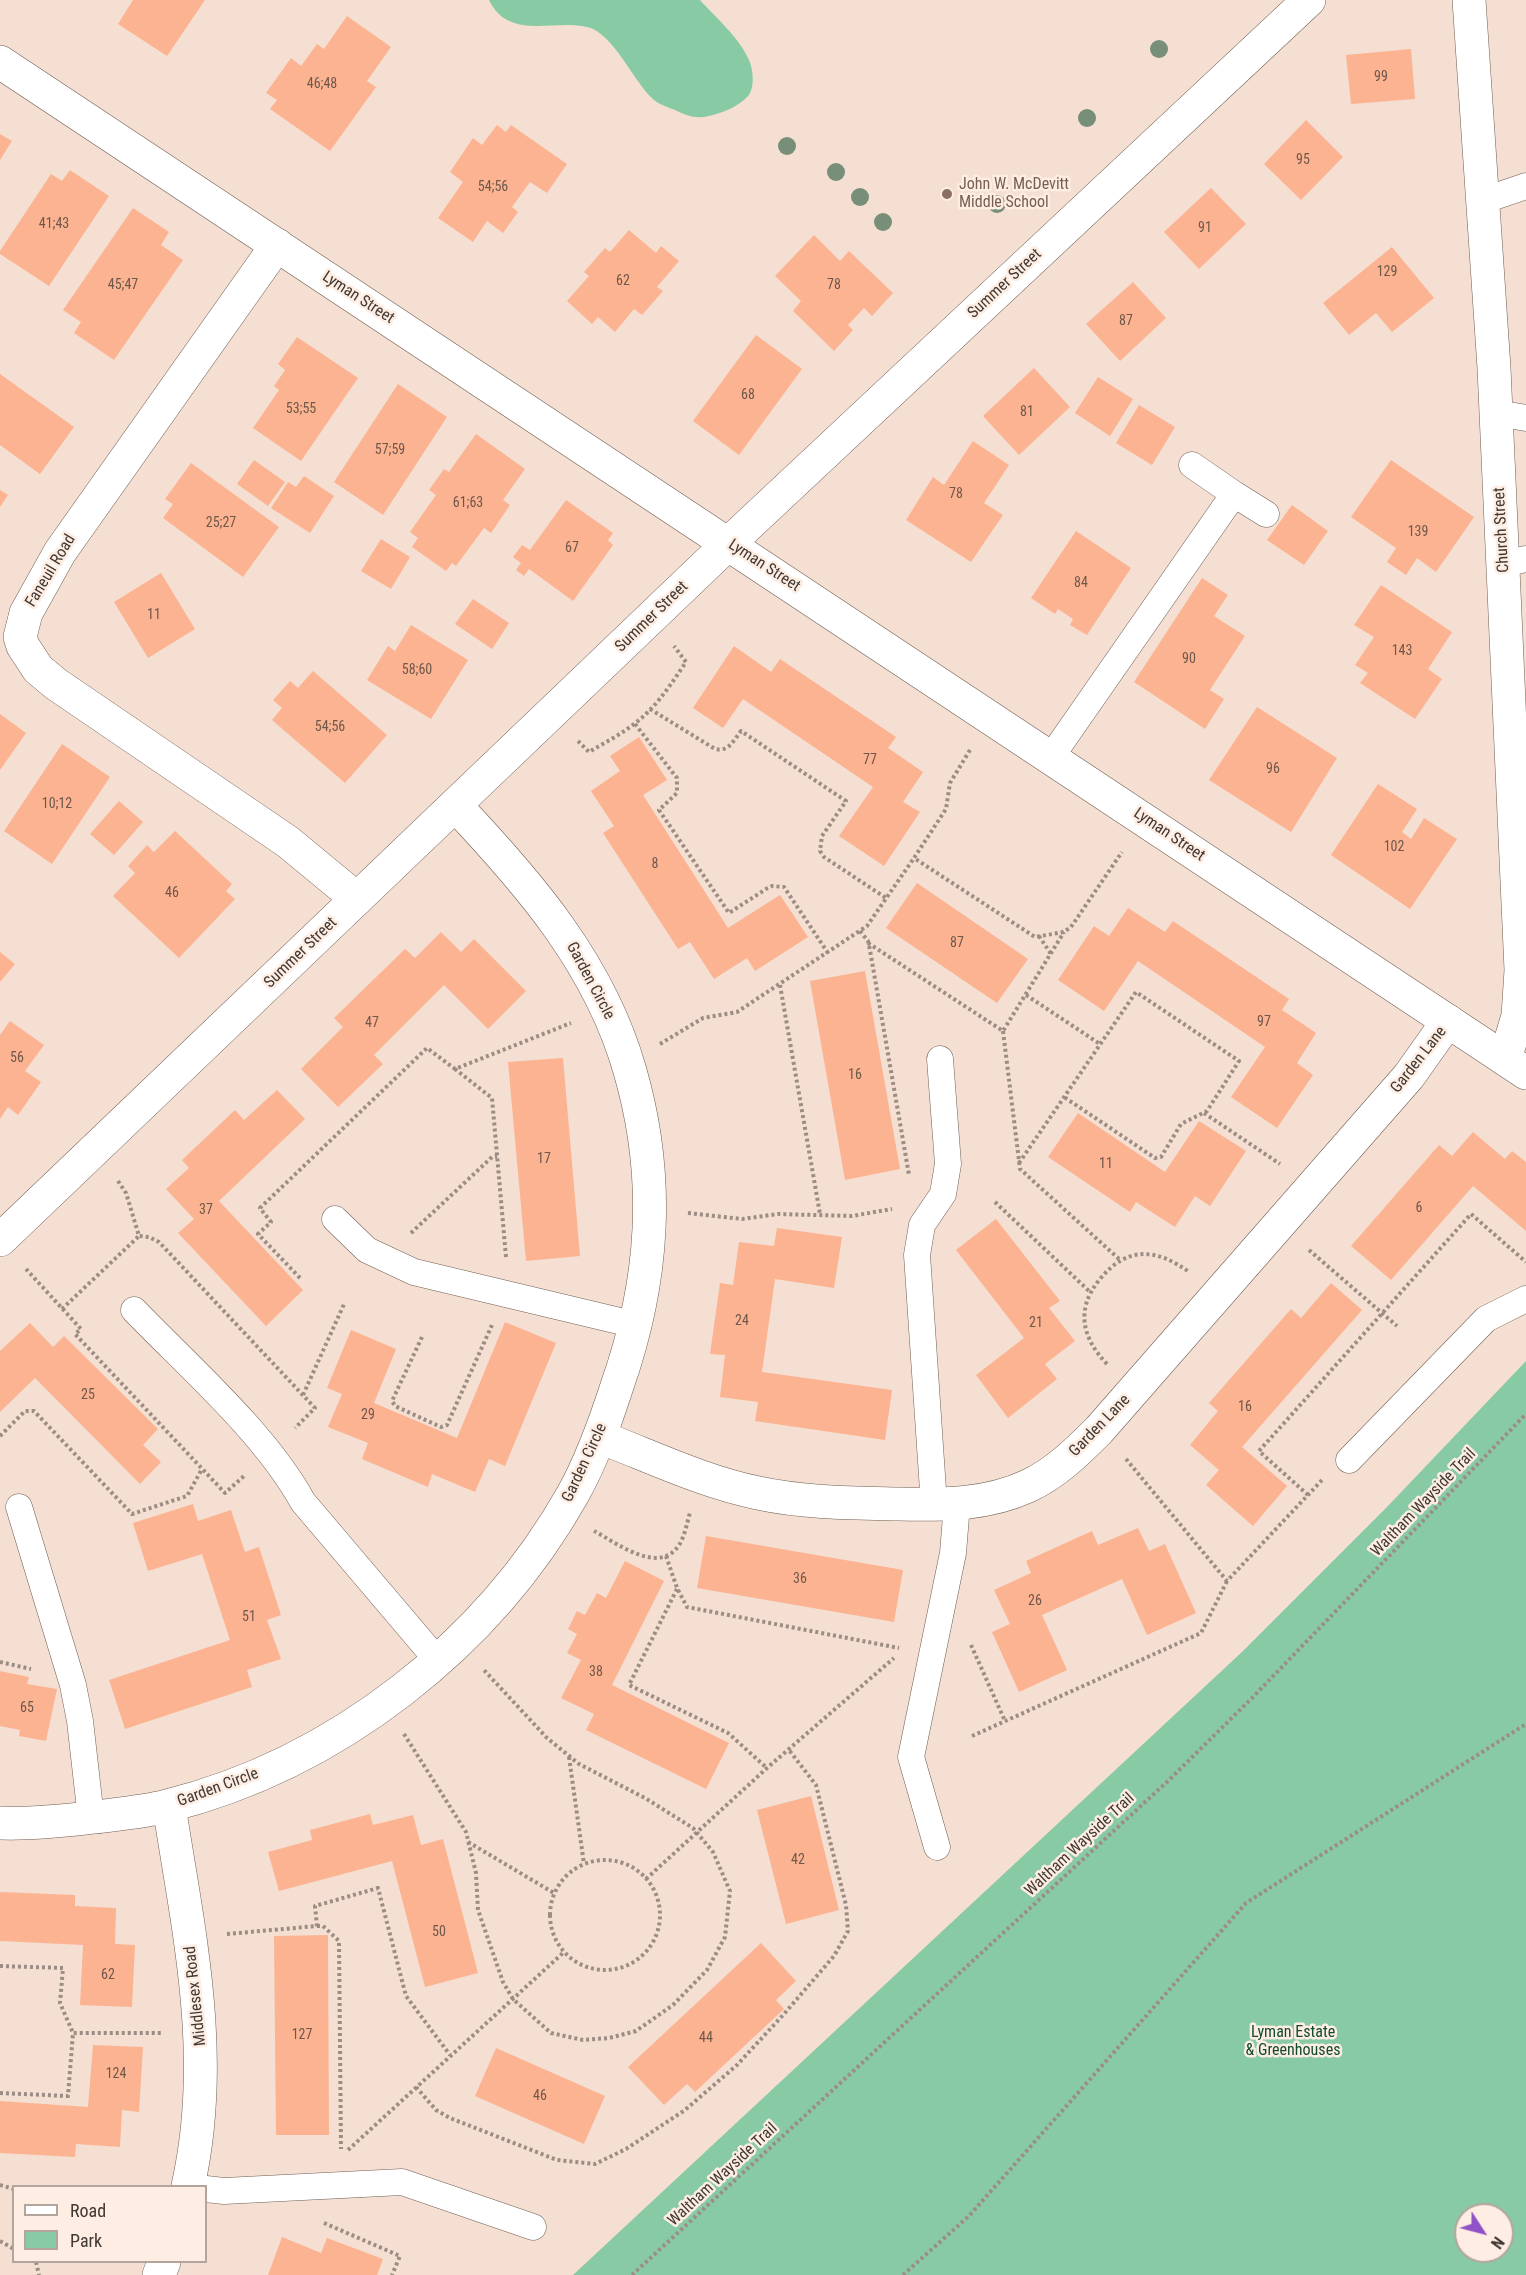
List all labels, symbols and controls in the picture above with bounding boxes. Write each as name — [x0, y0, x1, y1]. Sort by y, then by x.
house number: 99 — [1374, 69, 1388, 85]
house number: 46;48 — [307, 76, 337, 92]
house number: 95 — [1296, 152, 1310, 168]
place label: John W. McDevitt Middle School — [959, 175, 1069, 213]
house number: 54;56 — [478, 179, 508, 195]
marker: John W. McDevitt Middle School — [940, 187, 954, 201]
house number: 41;43 — [39, 216, 69, 232]
house number: 91 — [1198, 220, 1212, 236]
street label: Summer Street — [964, 245, 1046, 323]
house number: 129 — [1377, 264, 1397, 280]
street label: Lyman Street — [318, 268, 398, 328]
house number: 62 — [616, 273, 630, 289]
house number: 45;47 — [108, 277, 138, 293]
house number: 78 — [827, 277, 841, 293]
house number: 87 — [1119, 313, 1133, 329]
house number: 68 — [741, 387, 755, 403]
house number: 53;55 — [286, 401, 316, 417]
house number: 81 — [1020, 404, 1034, 420]
house number: 57;59 — [375, 442, 405, 458]
house number: 78 — [949, 486, 963, 502]
street label: Church Street — [1490, 487, 1514, 573]
house number: 61;63 — [453, 495, 483, 511]
house number: 25;27 — [206, 515, 236, 531]
house number: 139 — [1408, 524, 1428, 540]
street label: Faneuil Road — [22, 531, 80, 611]
street label: Lyman Street — [724, 536, 804, 596]
house number: 67 — [565, 540, 579, 556]
house number: 84 — [1074, 575, 1088, 591]
street label: Summer Street — [612, 578, 692, 656]
house number: 11 — [147, 607, 161, 623]
house number: 143 — [1392, 643, 1412, 659]
house number: 90 — [1182, 651, 1196, 667]
house number: 58;60 — [402, 662, 432, 678]
house number: 54;56 — [315, 719, 345, 735]
house number: 77 — [863, 752, 877, 768]
house number: 96 — [1266, 761, 1280, 777]
house number: 10;12 — [42, 796, 72, 812]
street label: Lyman Street — [1130, 804, 1208, 866]
house number: 102 — [1384, 839, 1404, 855]
house number: 8 — [652, 856, 658, 872]
house number: 46 — [165, 885, 179, 901]
street label: Summer Street — [261, 914, 341, 992]
house number: 87 — [950, 935, 964, 951]
street label: Garden Circle — [562, 939, 618, 1023]
house number: 97 — [1257, 1014, 1271, 1030]
house number: 47 — [365, 1015, 379, 1031]
street label: Garden Lane — [1387, 1023, 1451, 1097]
house number: 56 — [10, 1050, 24, 1066]
house number: 16 — [848, 1067, 862, 1083]
house number: 17 — [537, 1151, 551, 1167]
house number: 11 — [1099, 1156, 1113, 1172]
house number: 6 — [1416, 1200, 1422, 1216]
house number: 37 — [199, 1202, 213, 1218]
house number: 24 — [735, 1313, 749, 1329]
house number: 21 — [1029, 1315, 1043, 1331]
house number: 25 — [81, 1387, 95, 1403]
street label: Garden Lane — [1066, 1391, 1134, 1461]
house number: 16 — [1238, 1399, 1252, 1415]
house number: 29 — [361, 1407, 375, 1423]
street label: Garden Circle — [558, 1421, 612, 1505]
street label: Waltham Wayside Trail — [1368, 1445, 1480, 1561]
house number: 36 — [793, 1571, 807, 1587]
house number: 26 — [1028, 1593, 1042, 1609]
house number: 51 — [242, 1609, 256, 1625]
house number: 38 — [589, 1664, 603, 1680]
house number: 65 — [20, 1700, 34, 1716]
street label: Garden Circle — [175, 1764, 261, 1812]
street label: Waltham Wayside Trail — [1021, 1789, 1139, 1901]
house number: 42 — [791, 1852, 805, 1868]
house number: 50 — [432, 1924, 446, 1940]
street label: Middlesex Road — [181, 1945, 211, 2047]
house number: 62 — [101, 1967, 115, 1983]
park label: Lyman Estate & Greenhouses — [1246, 2023, 1340, 2061]
house number: 127 — [292, 2027, 312, 2043]
house number: 44 — [699, 2030, 713, 2046]
house number: 124 — [106, 2066, 126, 2082]
house number: 46 — [533, 2088, 547, 2104]
street label: Waltham Wayside Trail — [664, 2119, 782, 2231]
legend — [12, 2185, 207, 2263]
text: Road — [70, 2200, 106, 2221]
north arrow — [1454, 2203, 1514, 2263]
text: Park — [70, 2230, 102, 2251]
text: N — [1487, 2233, 1508, 2252]

